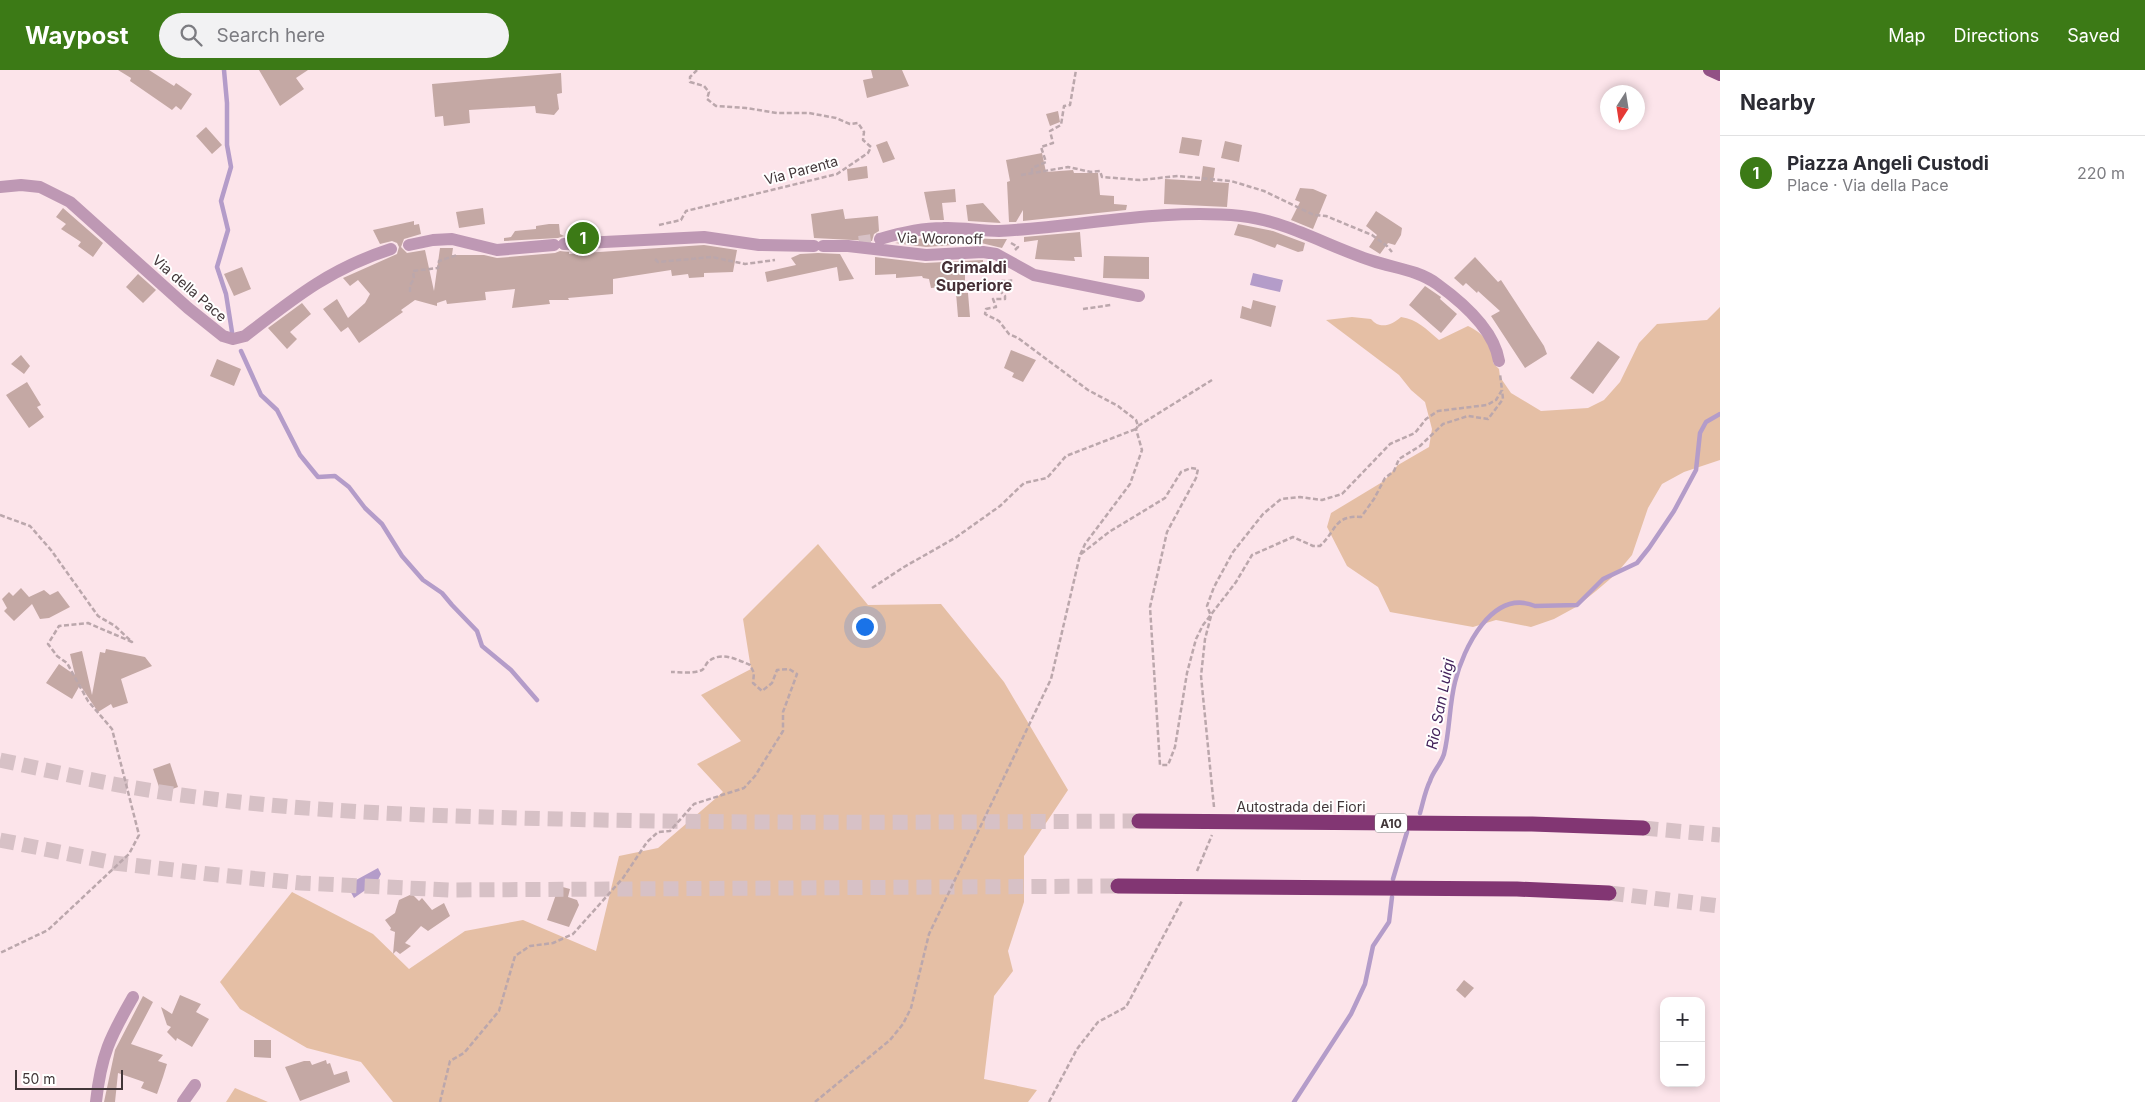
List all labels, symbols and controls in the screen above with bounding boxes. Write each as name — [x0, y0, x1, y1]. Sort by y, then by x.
search box — [159, 13, 509, 58]
text: Waypost — [25, 21, 129, 50]
icon: search — [177, 21, 205, 49]
text: Search here — [217, 24, 325, 47]
text: Map — [1888, 25, 1926, 46]
text: Directions — [1954, 25, 2039, 46]
text: Saved — [2067, 25, 2120, 46]
north arrow — [1600, 85, 1645, 130]
text: Nearby — [1740, 90, 1815, 115]
street label: Via Parenta — [762, 152, 840, 188]
text: Piazza Angeli Custodi — [1787, 152, 1989, 175]
text: 1 — [1753, 163, 1759, 183]
text: 220 m — [2077, 163, 2125, 183]
text: Place · Via della Pace — [1787, 175, 1949, 195]
pin: 1 — [567, 219, 599, 257]
street label: Via Woronoff — [897, 229, 983, 247]
street label: Via della Pace — [149, 251, 231, 325]
district label: Grimaldi Superiore — [936, 257, 1012, 295]
your location — [852, 614, 878, 640]
water label: Rio San Luigi — [1422, 657, 1458, 751]
street label: Autostrada dei Fiori — [1236, 798, 1366, 815]
road number: A10 — [1375, 814, 1407, 832]
map controls — [1660, 997, 1705, 1087]
button: + — [1660, 997, 1705, 1042]
button: − — [1660, 1042, 1705, 1087]
scale bar — [15, 1067, 122, 1090]
text: 50 m — [22, 1070, 56, 1087]

